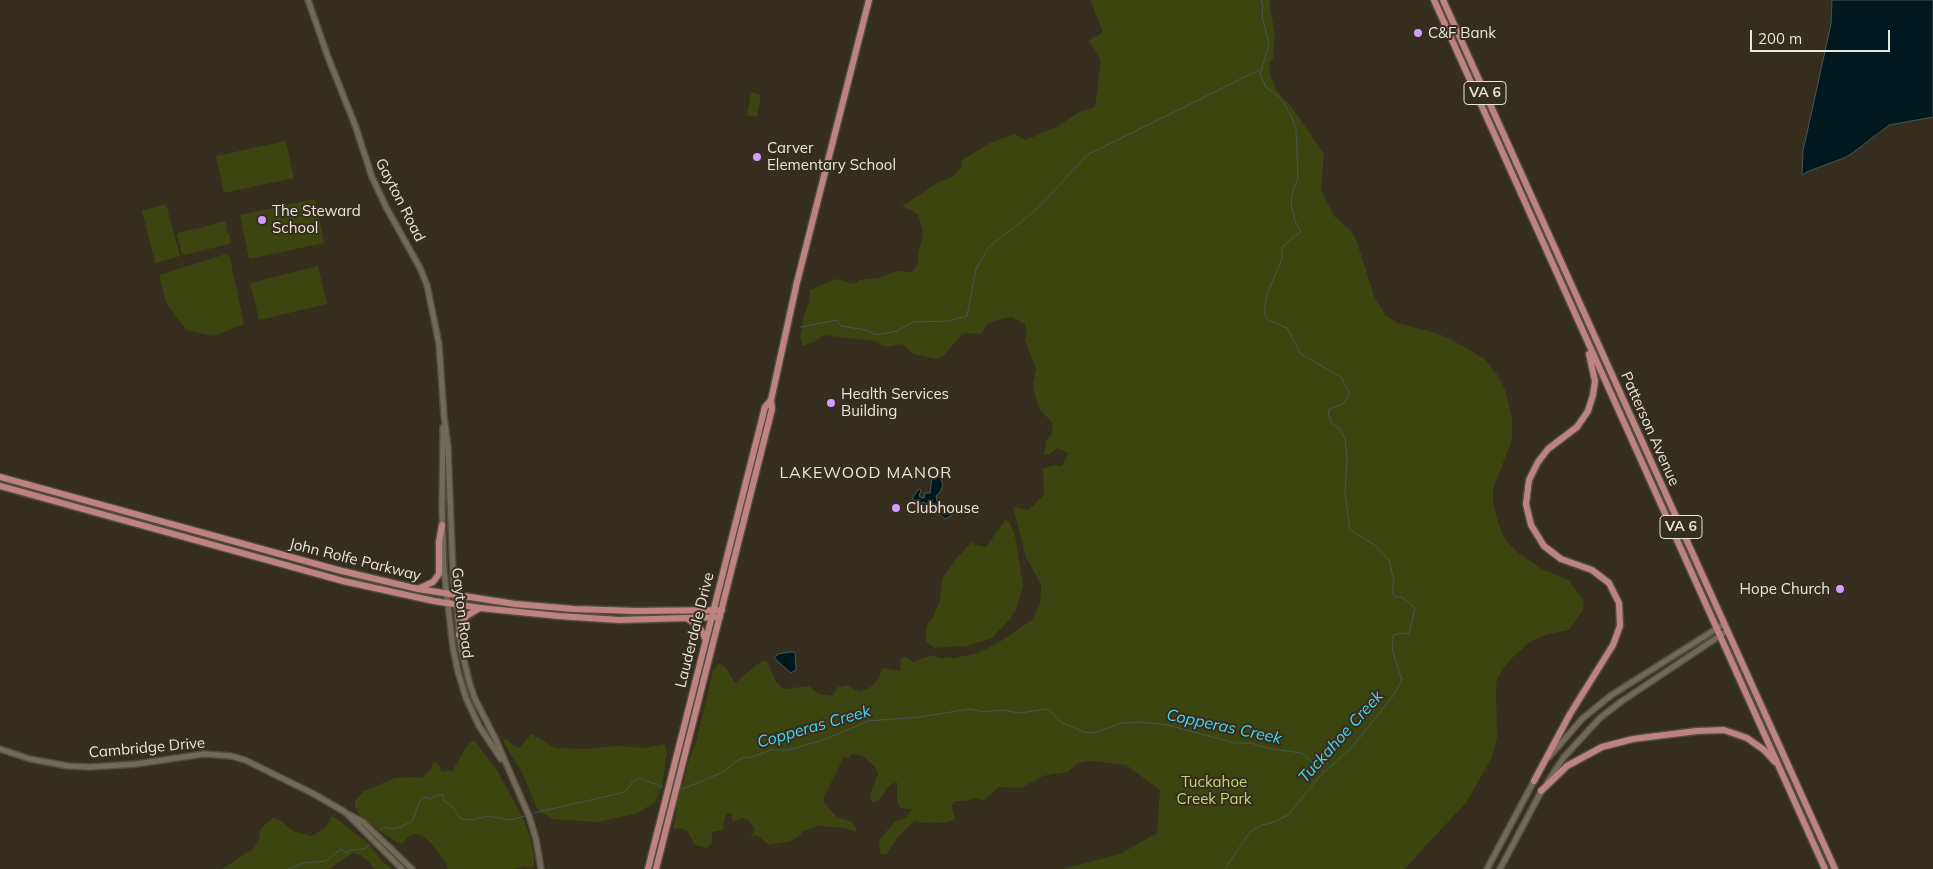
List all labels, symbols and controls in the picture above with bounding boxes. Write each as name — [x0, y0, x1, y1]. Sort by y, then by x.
scale bar — [1753, 20, 1893, 52]
place label: C&F Bank — [1428, 24, 1496, 42]
marker: C&F Bank — [1412, 27, 1424, 39]
text: 200 m — [1758, 29, 1802, 48]
road number: VA 6 — [1464, 82, 1506, 105]
place label: Carver Elementary School — [767, 139, 896, 174]
marker: Carver Elementary School — [751, 151, 763, 163]
street label: Gayton Road — [371, 155, 429, 245]
place label: The Steward School — [272, 202, 361, 237]
marker: The Steward School — [256, 214, 268, 226]
street label: Patterson Avenue — [1617, 369, 1683, 489]
place label: Health Services Building — [841, 385, 949, 420]
marker: Health Services Building — [825, 397, 837, 409]
district label: LAKEWOOD MANOR — [778, 463, 954, 483]
place label: Clubhouse — [906, 499, 979, 517]
marker: Clubhouse — [890, 502, 902, 514]
road number: VA 6 — [1660, 516, 1702, 538]
street label: John Rolfe Parkway — [287, 535, 423, 585]
street label: Gayton Road — [448, 567, 476, 659]
street label: Lauderdale Drive — [672, 570, 718, 690]
place label: Hope Church — [1740, 580, 1830, 598]
marker: Hope Church — [1834, 583, 1846, 595]
water label: Tuckahoe Creek — [1295, 687, 1387, 787]
water label: Copperas Creek — [755, 702, 873, 752]
water label: Copperas Creek — [1165, 705, 1283, 749]
street label: Cambridge Drive — [88, 734, 206, 762]
park label: Tuckahoe Creek Park — [1176, 773, 1252, 808]

